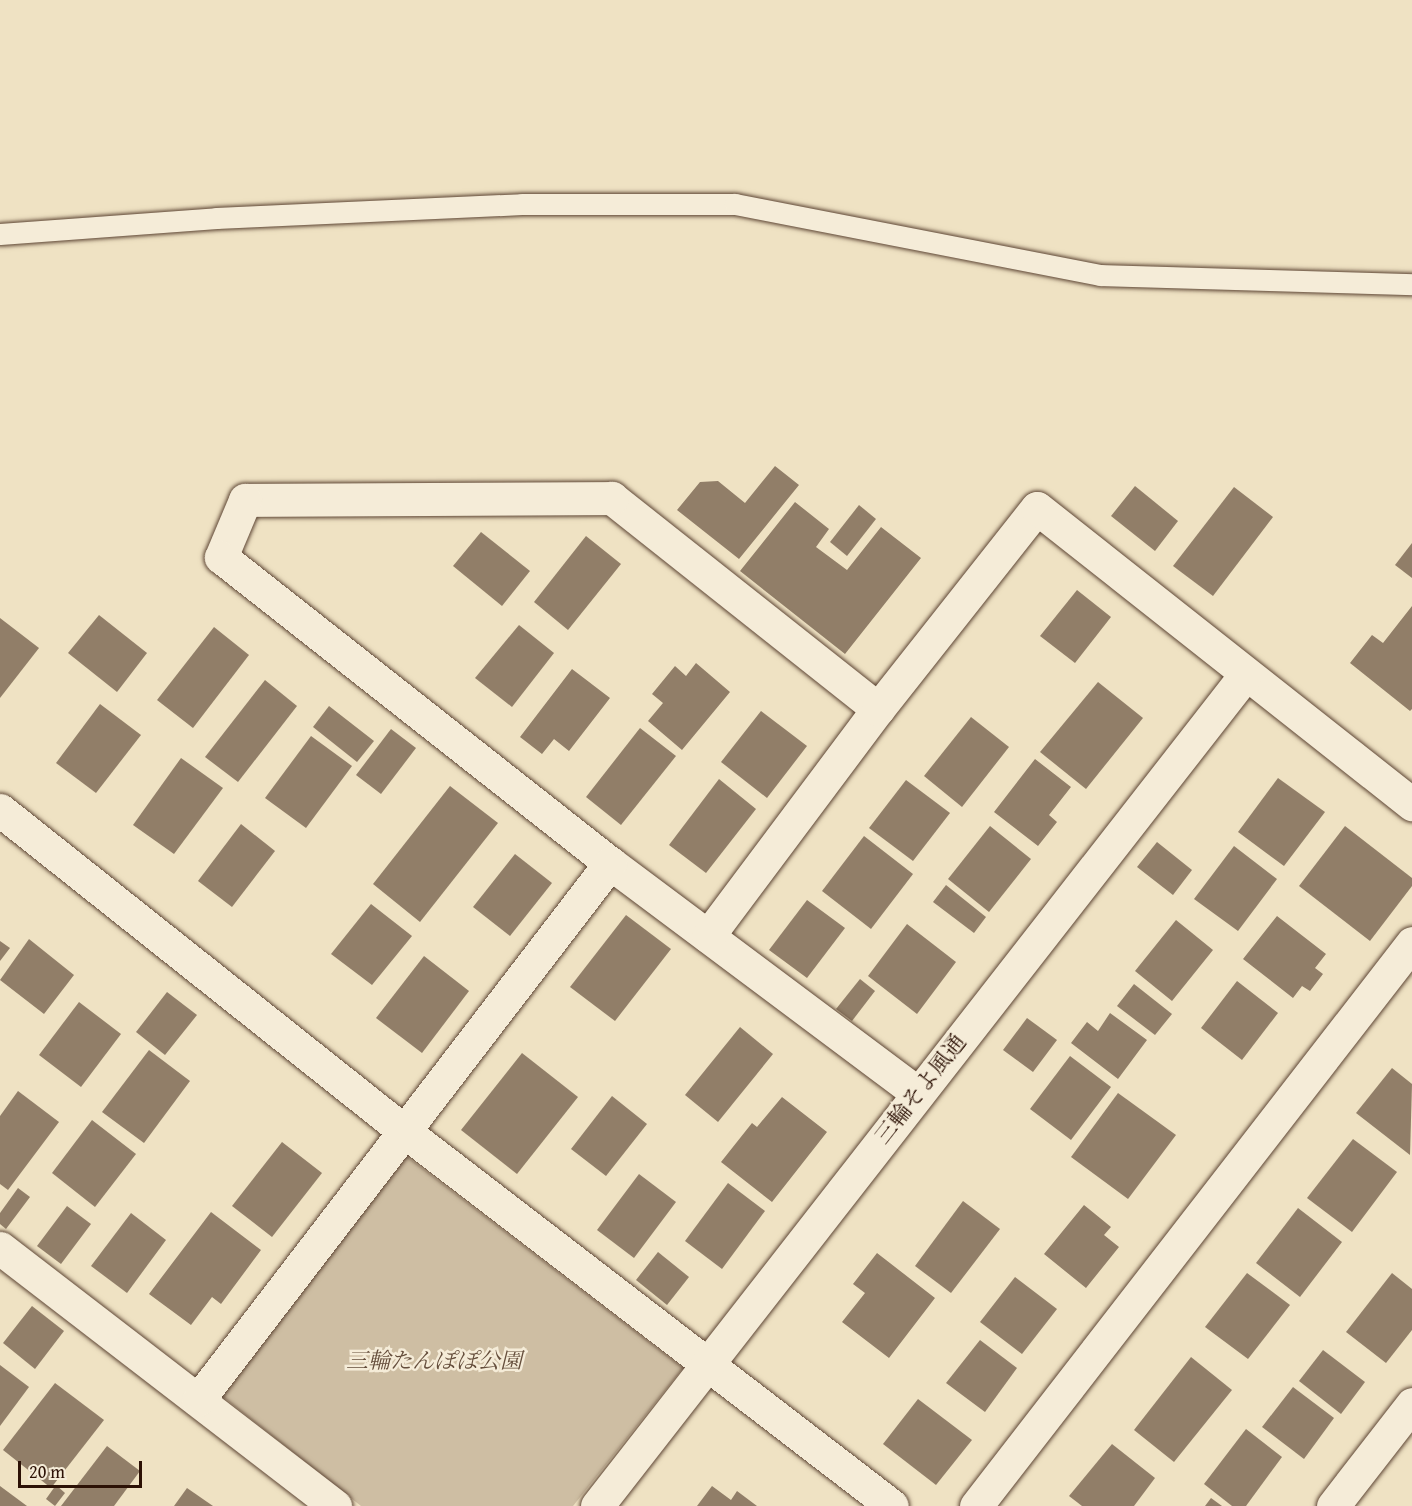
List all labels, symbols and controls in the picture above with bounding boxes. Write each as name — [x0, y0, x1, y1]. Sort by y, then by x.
street label: 三輪そよ風通 — [869, 1029, 971, 1149]
park label: 三輪たんぽぽ公園 — [346, 1348, 522, 1374]
scale bar — [21, 1449, 146, 1487]
text: 20 m — [29, 1458, 65, 1485]

